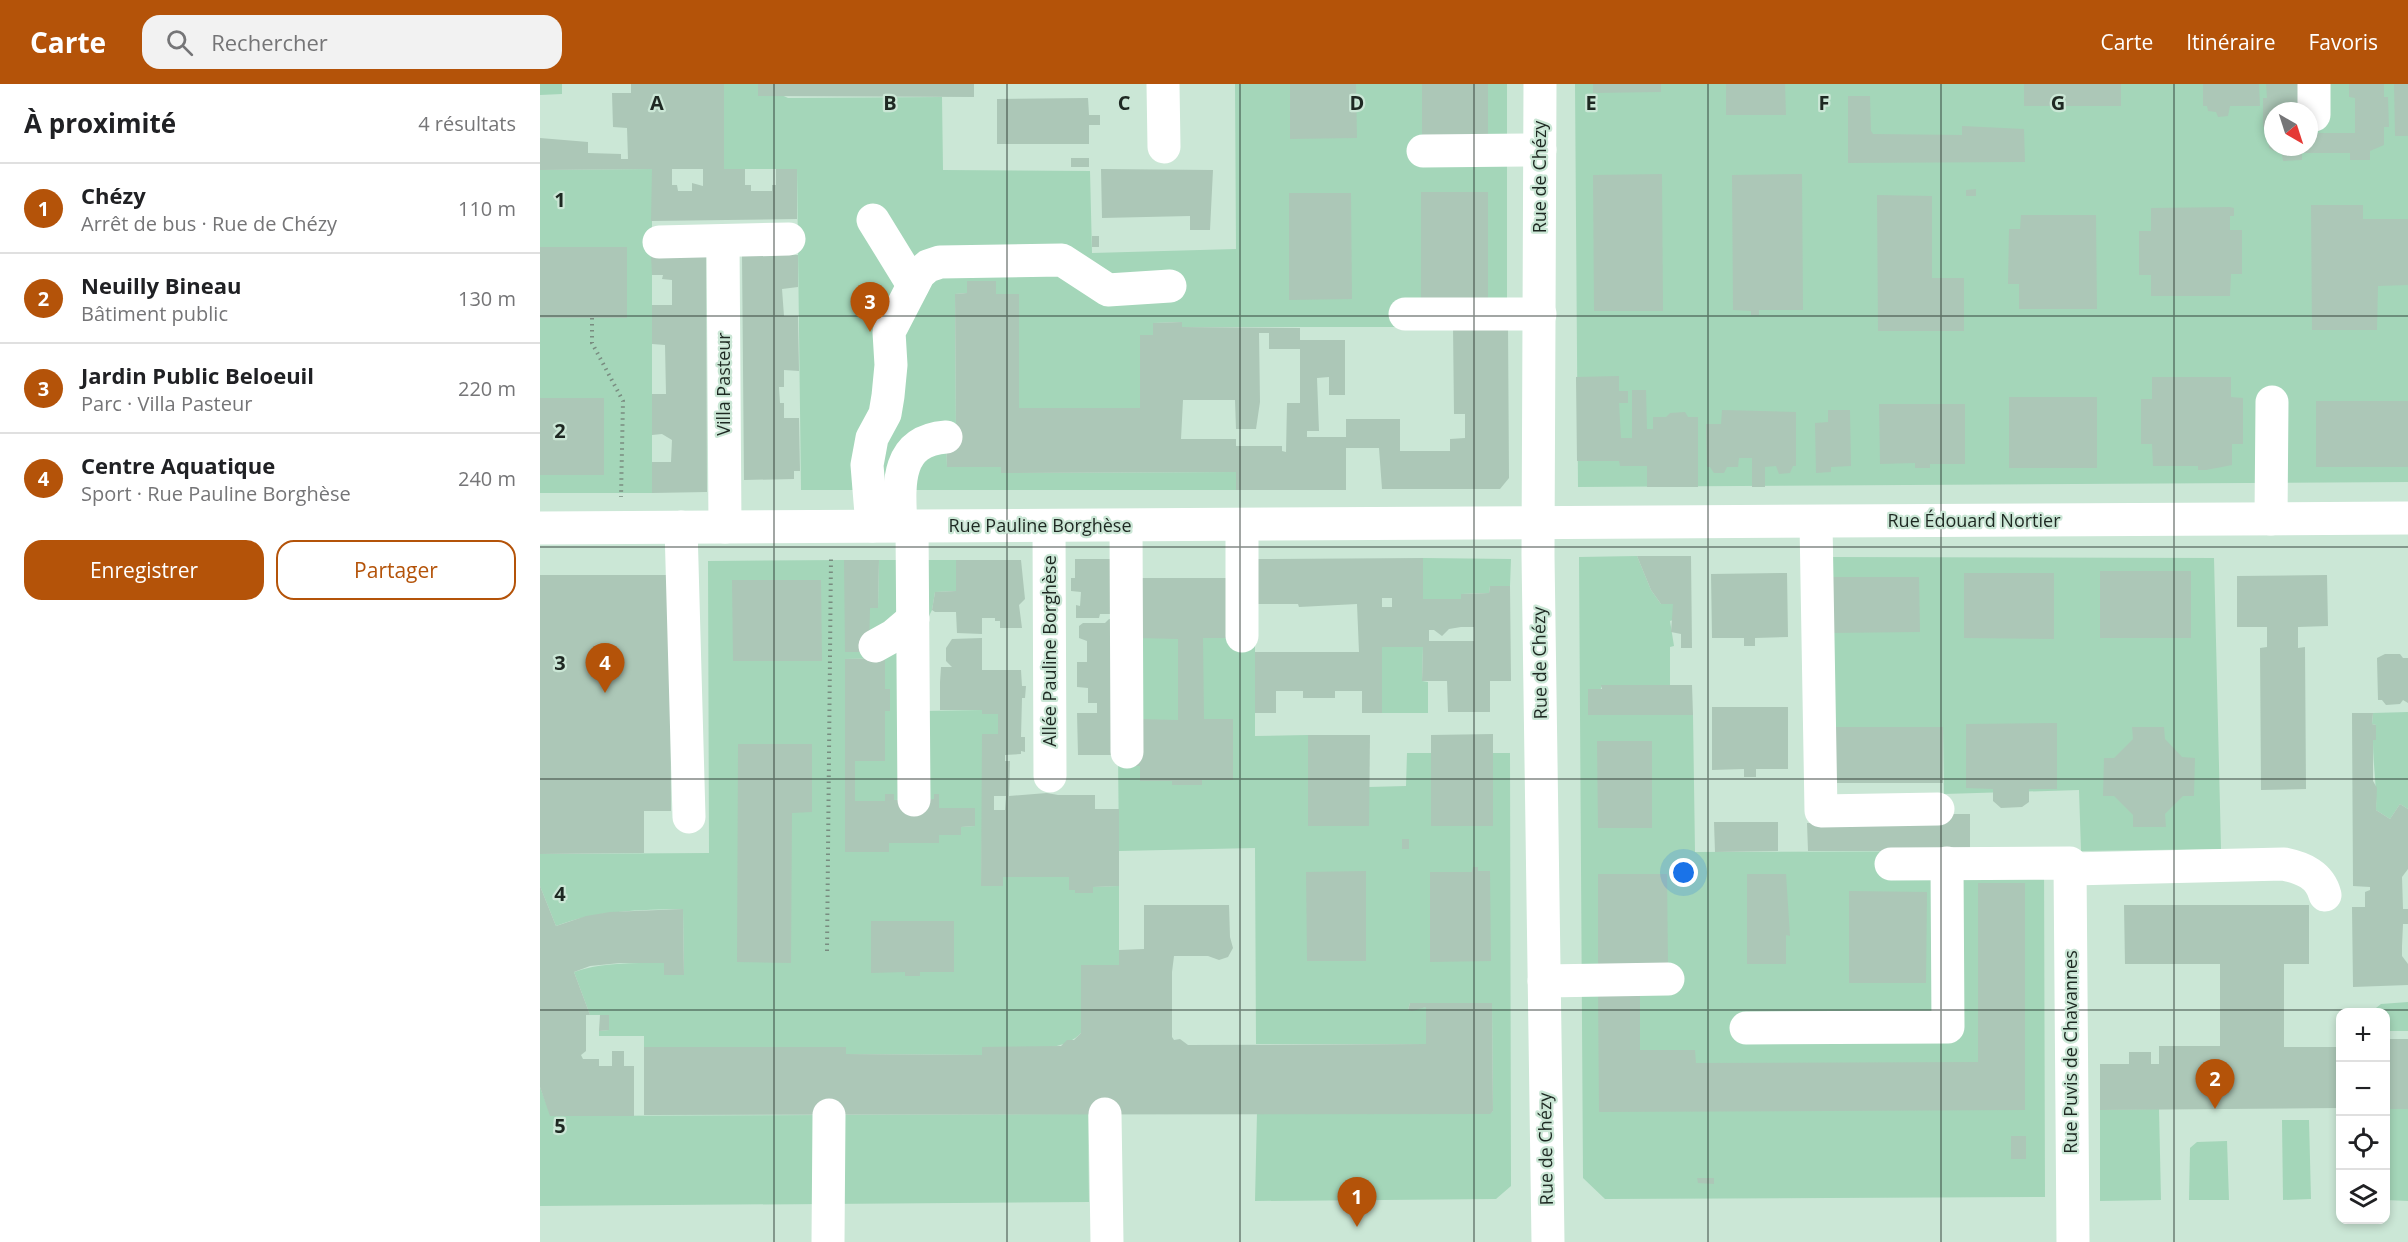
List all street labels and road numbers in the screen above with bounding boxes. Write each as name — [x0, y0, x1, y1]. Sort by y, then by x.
street label: Rue de Chézy — [1527, 120, 1551, 233]
street label: Villa Pasteur — [711, 332, 735, 436]
street label: Rue Édouard Nortier — [1887, 508, 2061, 532]
street label: Rue Pauline Borghèse — [948, 513, 1132, 537]
street label: Allée Pauline Borghèse — [1037, 555, 1061, 747]
street label: Rue de Chézy — [1526, 606, 1552, 720]
street label: Rue Puvis de Chavannes — [2058, 950, 2082, 1154]
street label: Rue de Chézy — [1532, 1092, 1558, 1206]

